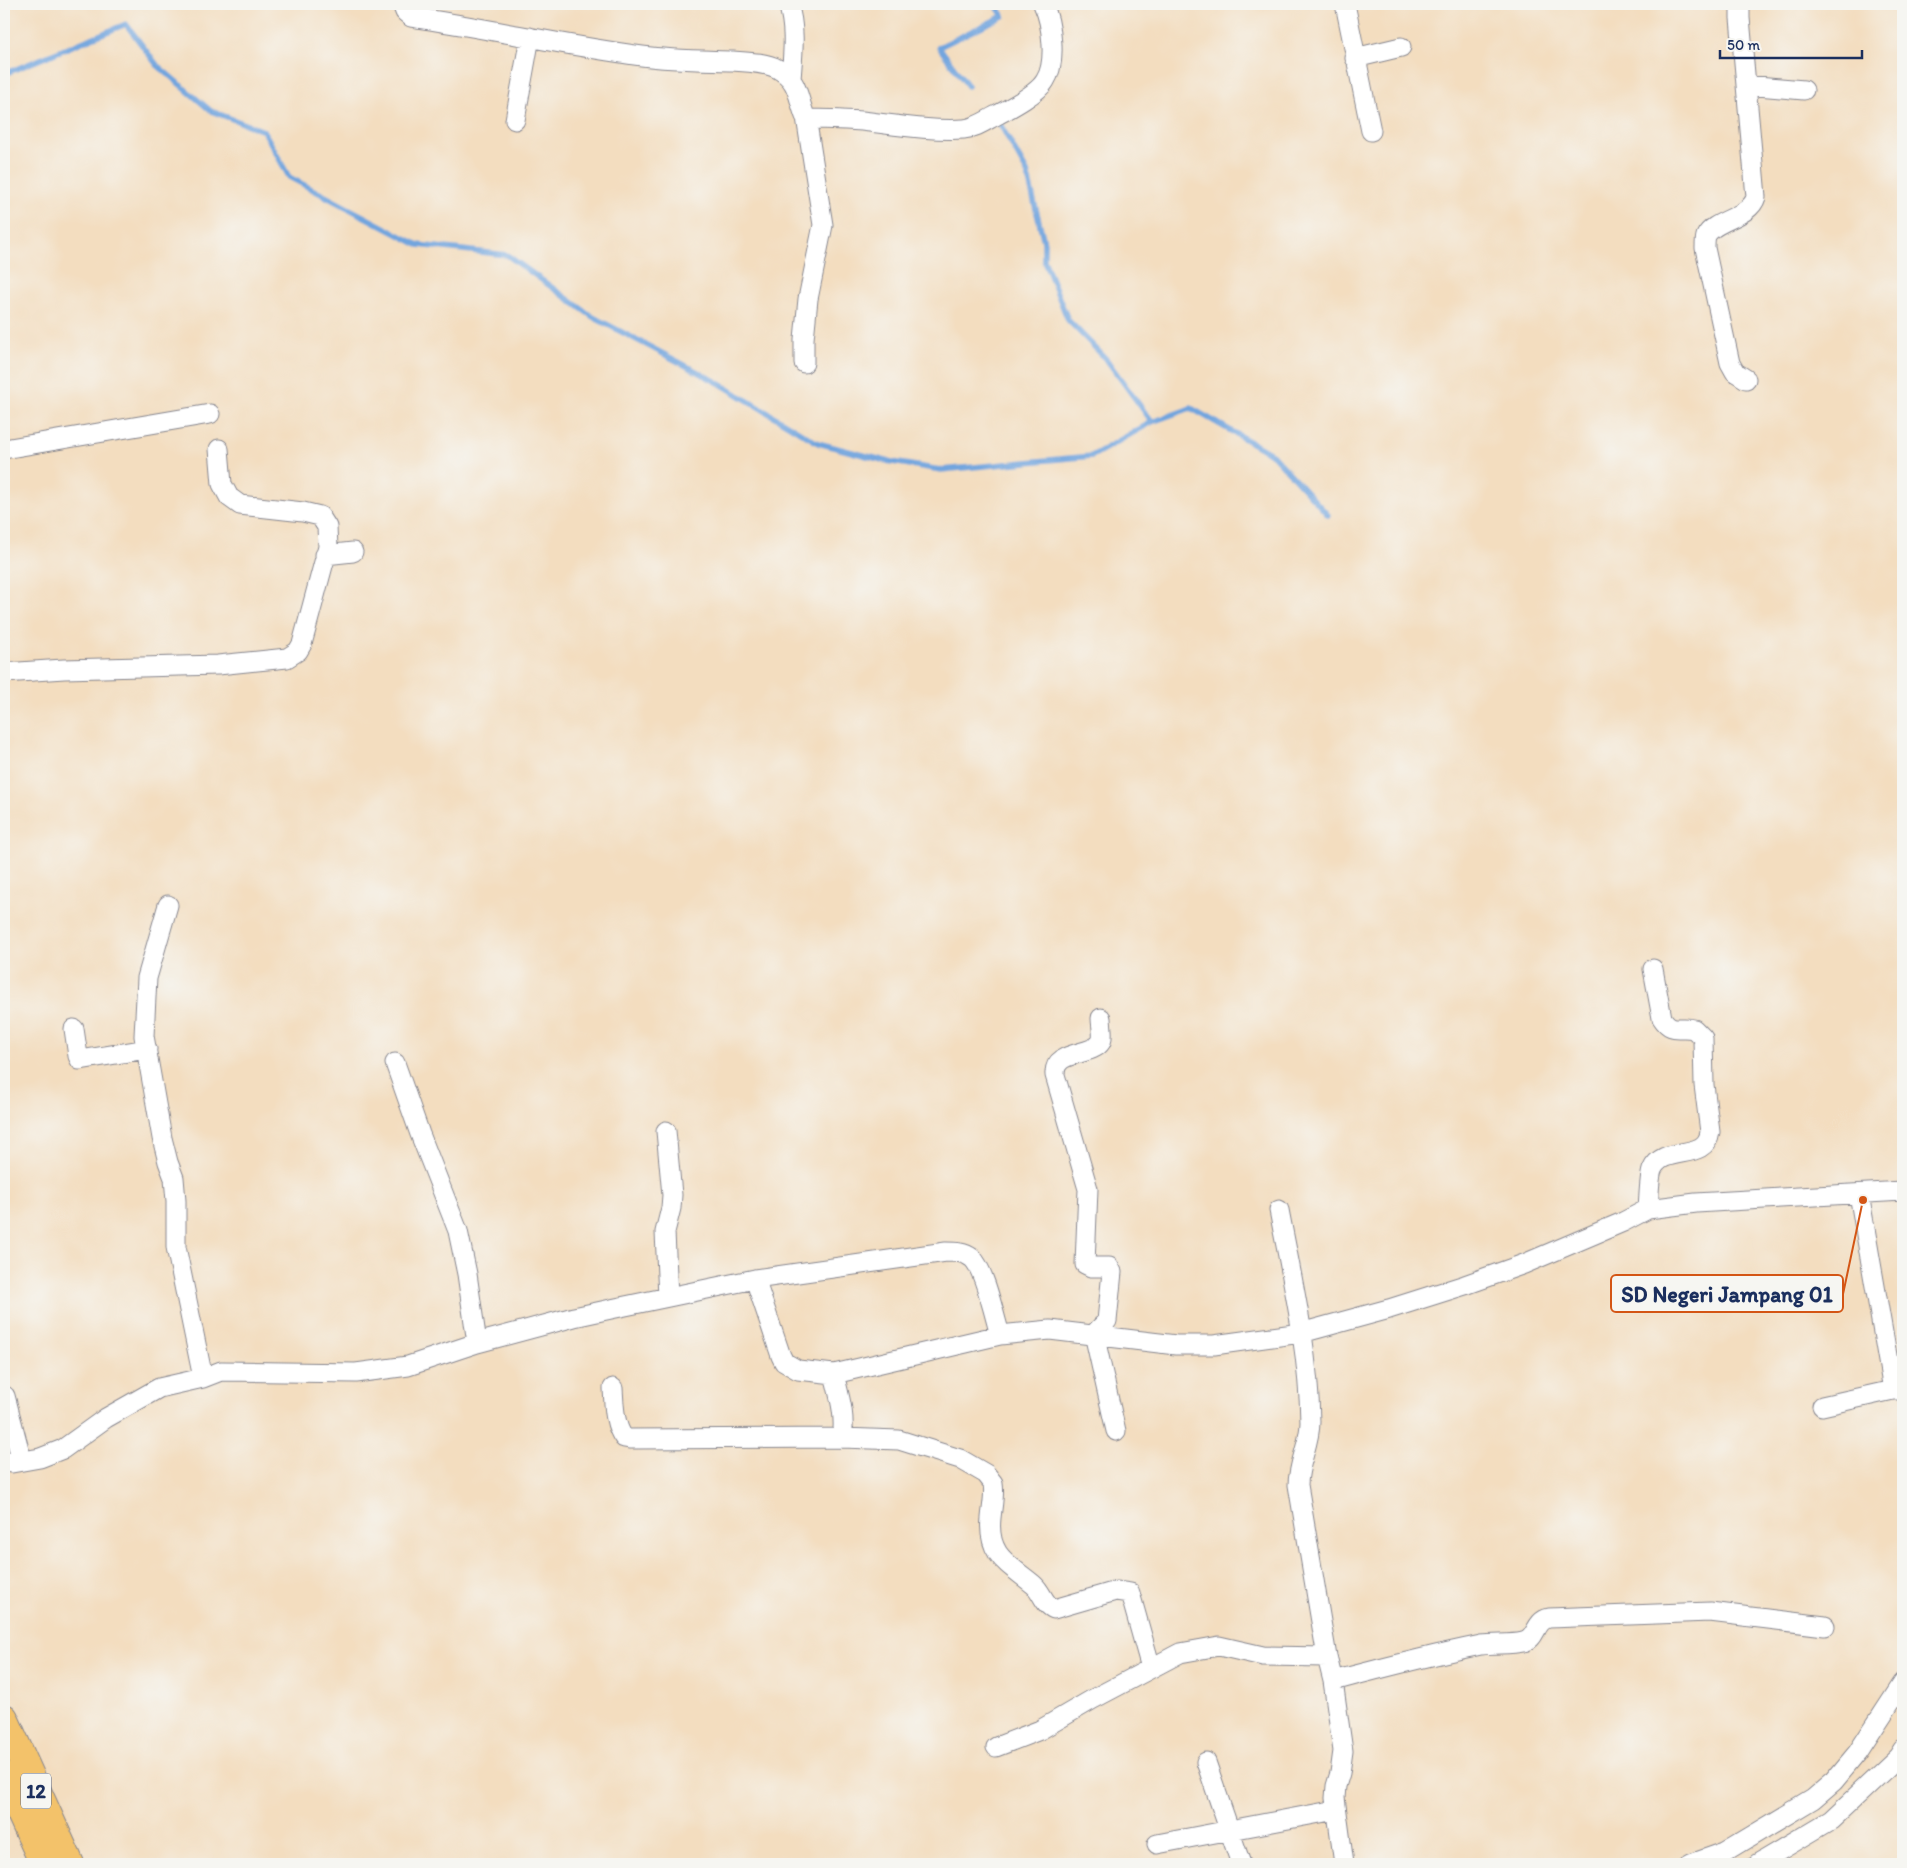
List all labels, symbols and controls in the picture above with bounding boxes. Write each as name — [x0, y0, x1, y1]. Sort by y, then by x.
scale bar — [1720, 28, 1862, 60]
text: 50 m — [1727, 36, 1760, 54]
callout: SD Negeri Jampang 01 — [1611, 1275, 1843, 1312]
text: SD Negeri Jampang 01 — [1621, 1281, 1834, 1308]
road number: 12 — [21, 1774, 51, 1808]

